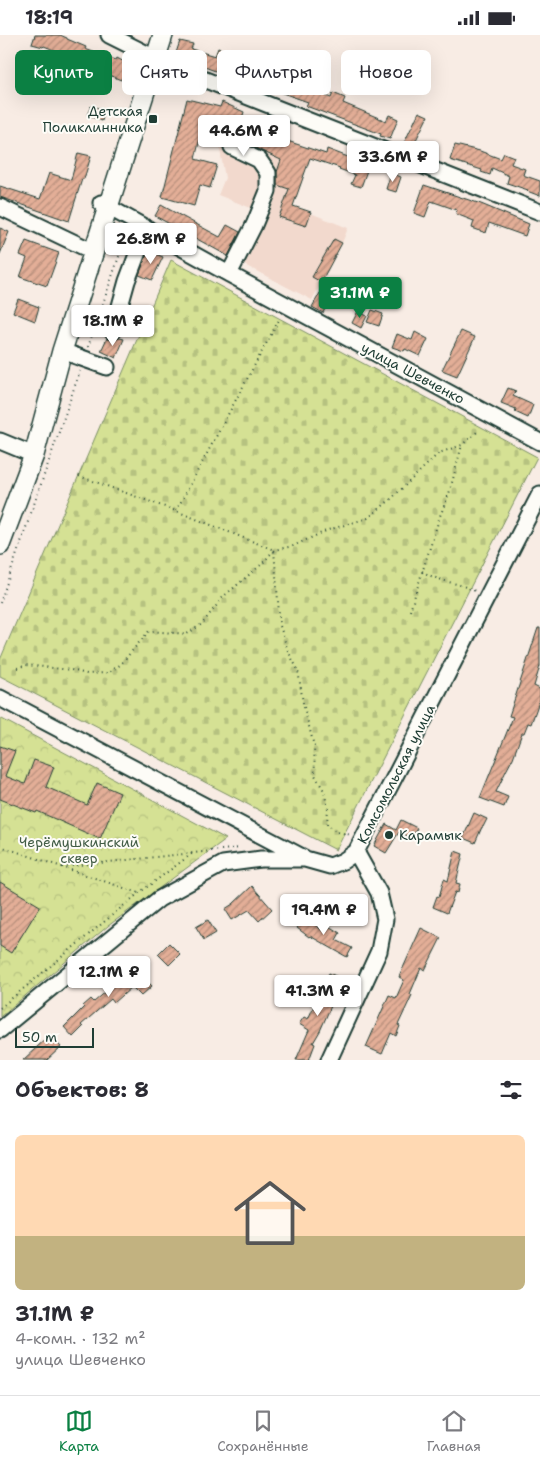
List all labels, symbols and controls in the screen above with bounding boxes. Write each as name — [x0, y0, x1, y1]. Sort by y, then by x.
text: 18:19 — [25, 5, 73, 30]
chip: Купить — [15, 50, 112, 95]
chip: Снять — [122, 50, 207, 95]
chip: Фильтры — [217, 50, 331, 95]
chip: Новое — [341, 50, 431, 95]
place label: Детская Поликлинника — [43, 102, 143, 136]
marker: Детская Поликлинника — [147, 113, 159, 125]
pin: 44.6M ₽ — [198, 115, 290, 157]
text: 44.6M ₽ — [209, 120, 279, 141]
pin: 33.6M ₽ — [347, 141, 439, 183]
text: 33.6M ₽ — [358, 146, 428, 167]
pin: 26.8M ₽ — [105, 223, 197, 265]
text: 26.8M ₽ — [116, 228, 186, 249]
pin: 31.1M ₽ — [314, 277, 406, 319]
text: 31.1M ₽ — [330, 282, 390, 303]
pin: 18.1M ₽ — [67, 305, 159, 347]
text: 18.1M ₽ — [82, 310, 144, 331]
street label: улица Шевченко — [358, 338, 468, 408]
street label: Комсомольская улица — [353, 701, 439, 847]
place label: Карамык — [399, 826, 462, 844]
marker: Карамык — [383, 829, 395, 841]
park label: Черёмушкинский сквер — [19, 833, 139, 867]
pin: 19.4M ₽ — [278, 893, 370, 936]
text: 19.4M ₽ — [291, 899, 357, 920]
pin: 12.1M ₽ — [63, 955, 155, 998]
text: 12.1M ₽ — [78, 961, 140, 982]
pin: 41.3M ₽ — [272, 975, 364, 1017]
text: 41.3M ₽ — [285, 980, 351, 1001]
scale bar — [15, 1025, 94, 1048]
text: 50 m — [22, 1028, 57, 1046]
text: Объектов: 8 — [15, 1076, 149, 1104]
icon: filters — [497, 1076, 525, 1104]
icon: home — [225, 1168, 315, 1258]
text: 31.1M ₽ — [15, 1300, 94, 1328]
text: 4-комн. · 132 m² — [15, 1328, 146, 1349]
text: улица Шевченко — [15, 1349, 146, 1370]
tab: Карта — [59, 1407, 99, 1455]
tab: Сохранённые — [217, 1407, 309, 1455]
tab: Главная — [427, 1407, 481, 1455]

